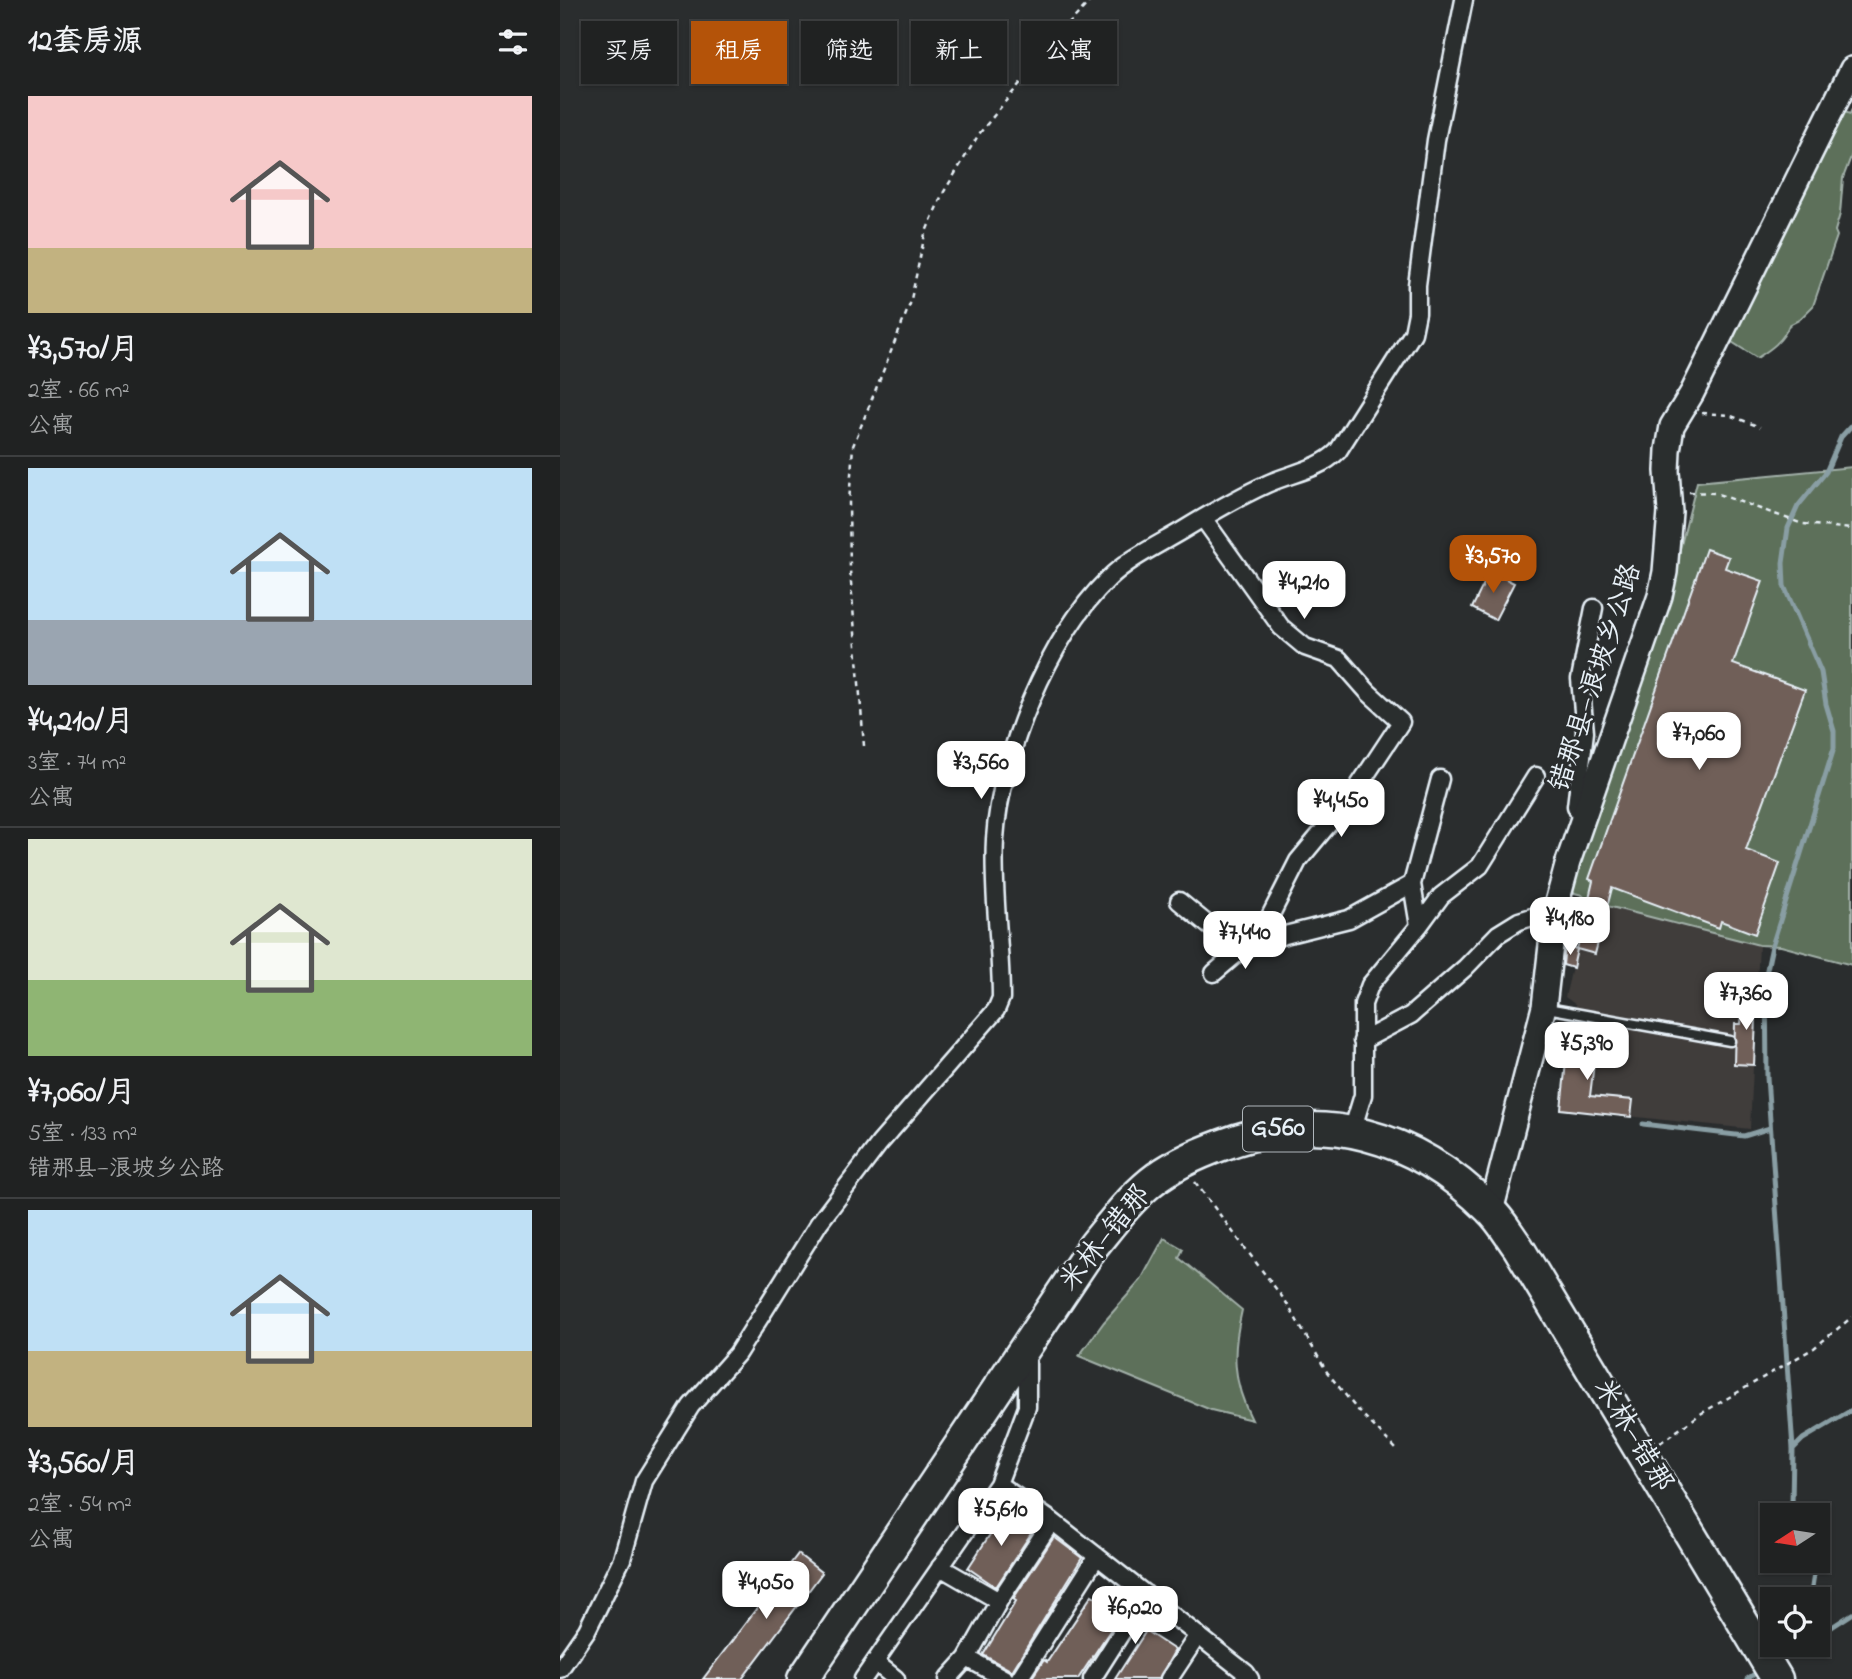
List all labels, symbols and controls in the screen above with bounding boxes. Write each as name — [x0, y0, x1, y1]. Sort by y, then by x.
text: 12套房源 — [28, 21, 142, 65]
chip: 买房 — [581, 21, 677, 84]
chip: 租房 — [691, 21, 787, 84]
chip: 筛选 — [801, 21, 897, 84]
chip: 新上 — [911, 21, 1007, 84]
chip: 公寓 — [1021, 21, 1117, 84]
icon: filters — [494, 23, 532, 61]
icon: home — [217, 142, 343, 268]
text: ¥3,570/月 — [28, 329, 139, 373]
text: 2室 · 66 m² — [28, 375, 130, 408]
text: 公寓 — [28, 410, 74, 443]
icon: home — [217, 514, 343, 640]
pin: ¥3,570 — [1436, 536, 1550, 595]
text: ¥3,570 — [1466, 541, 1521, 574]
street label: 错那县—浪坡乡公路 — [1541, 558, 1653, 798]
pin: ¥4,210 — [1247, 562, 1361, 621]
text: ¥4,210 — [1278, 567, 1330, 600]
text: ¥4,210/月 — [28, 701, 134, 745]
pin: ¥7,060 — [1642, 712, 1756, 772]
text: ¥7,060 — [1673, 718, 1725, 751]
pin: ¥3,560 — [924, 742, 1038, 801]
text: 3室 · 74 m² — [28, 747, 126, 780]
text: ¥3,560 — [953, 747, 1009, 780]
pin: ¥4,450 — [1284, 780, 1398, 839]
text: 公寓 — [28, 782, 74, 815]
text: ¥4,450 — [1314, 785, 1368, 818]
icon: home — [217, 885, 343, 1011]
pin: ¥4,180 — [1513, 898, 1627, 957]
text: ¥4,180 — [1546, 903, 1594, 936]
pin: ¥7,440 — [1188, 912, 1302, 971]
text: ¥7,440 — [1219, 917, 1271, 950]
pin: ¥7,360 — [1689, 972, 1803, 1032]
text: ¥7,360 — [1720, 978, 1772, 1011]
pin: ¥5,390 — [1530, 1023, 1644, 1082]
text: ¥5,390 — [1561, 1028, 1613, 1061]
text: ¥7,060/月 — [28, 1072, 136, 1116]
road number: G560 — [1243, 1106, 1313, 1152]
text: 5室 · 133 m² — [28, 1118, 137, 1151]
text: 错那县—浪坡乡公路 — [28, 1153, 224, 1186]
street label: 米林—错那 — [1050, 1177, 1162, 1301]
icon: home — [217, 1256, 343, 1382]
street label: 米林—错那 — [1582, 1371, 1682, 1501]
text: ¥3,560/月 — [28, 1443, 140, 1487]
pin: ¥5,610 — [944, 1488, 1058, 1548]
text: 2室 · 54 m² — [28, 1489, 132, 1522]
text: ¥5,610 — [974, 1494, 1028, 1527]
north arrow — [1760, 1503, 1830, 1573]
map controls — [1760, 1503, 1830, 1657]
text: 公寓 — [28, 1524, 74, 1557]
pin: ¥4,050 — [709, 1562, 823, 1621]
text: ¥4,050 — [738, 1567, 794, 1600]
pin: ¥6,020 — [1078, 1586, 1192, 1646]
button: locate — [1760, 1587, 1830, 1657]
text: ¥6,020 — [1108, 1592, 1162, 1625]

